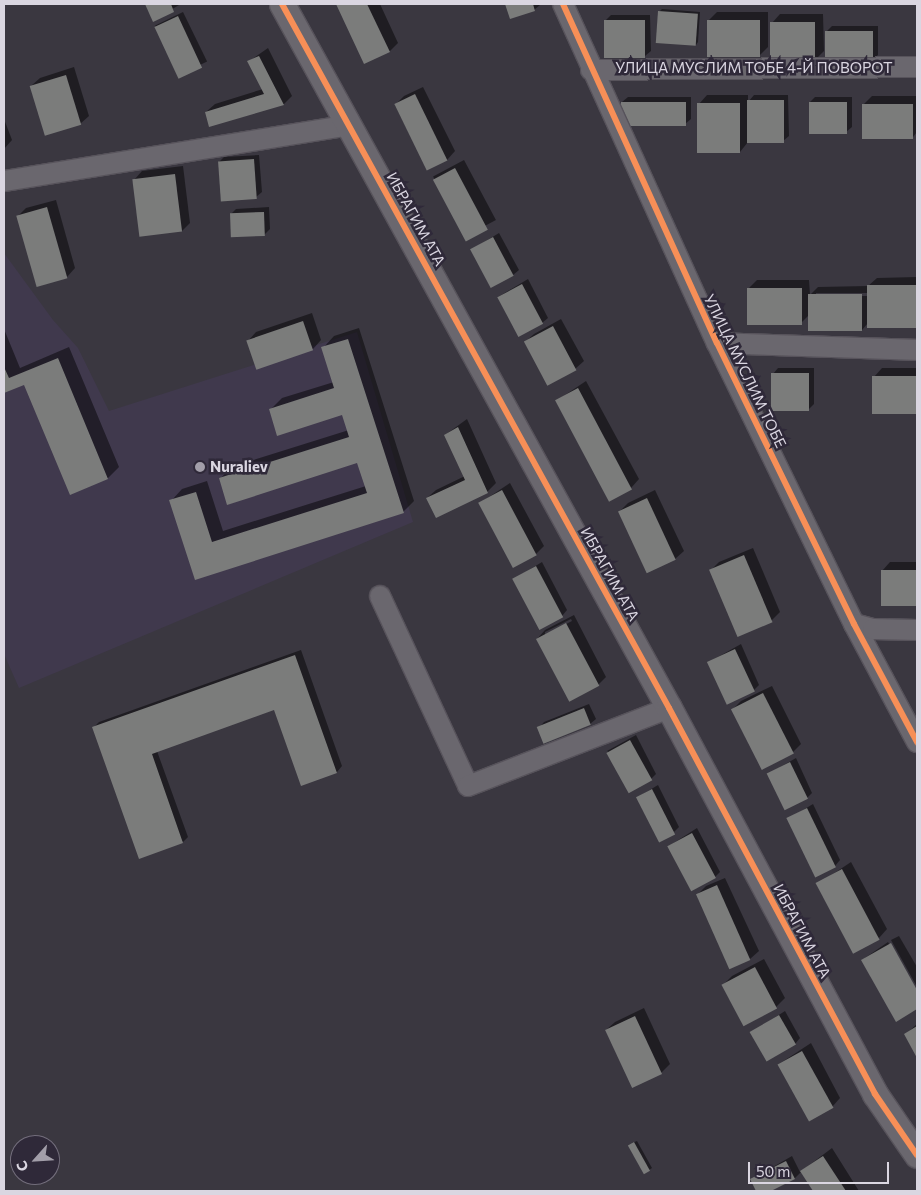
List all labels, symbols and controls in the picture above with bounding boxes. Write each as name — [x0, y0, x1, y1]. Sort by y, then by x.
street label: УЛИЦА МУСЛИМ ТОБЕ 4-Й ПОВОРОТ — [615, 59, 893, 77]
street label: ИБРАГИМ АТА — [383, 169, 449, 269]
street label: УЛИЦА МУСЛИМ ТОБЕ — [700, 291, 790, 451]
place label: Nuraliev — [210, 458, 268, 476]
marker: Nuraliev — [194, 461, 206, 473]
street label: ИБРАГИМ АТА — [577, 524, 643, 624]
street label: ИБРАГИМ АТА — [770, 881, 834, 981]
north arrow — [10, 1135, 60, 1185]
scale bar — [751, 1152, 892, 1184]
text: С — [12, 1158, 32, 1174]
text: 50 m — [756, 1162, 790, 1180]

